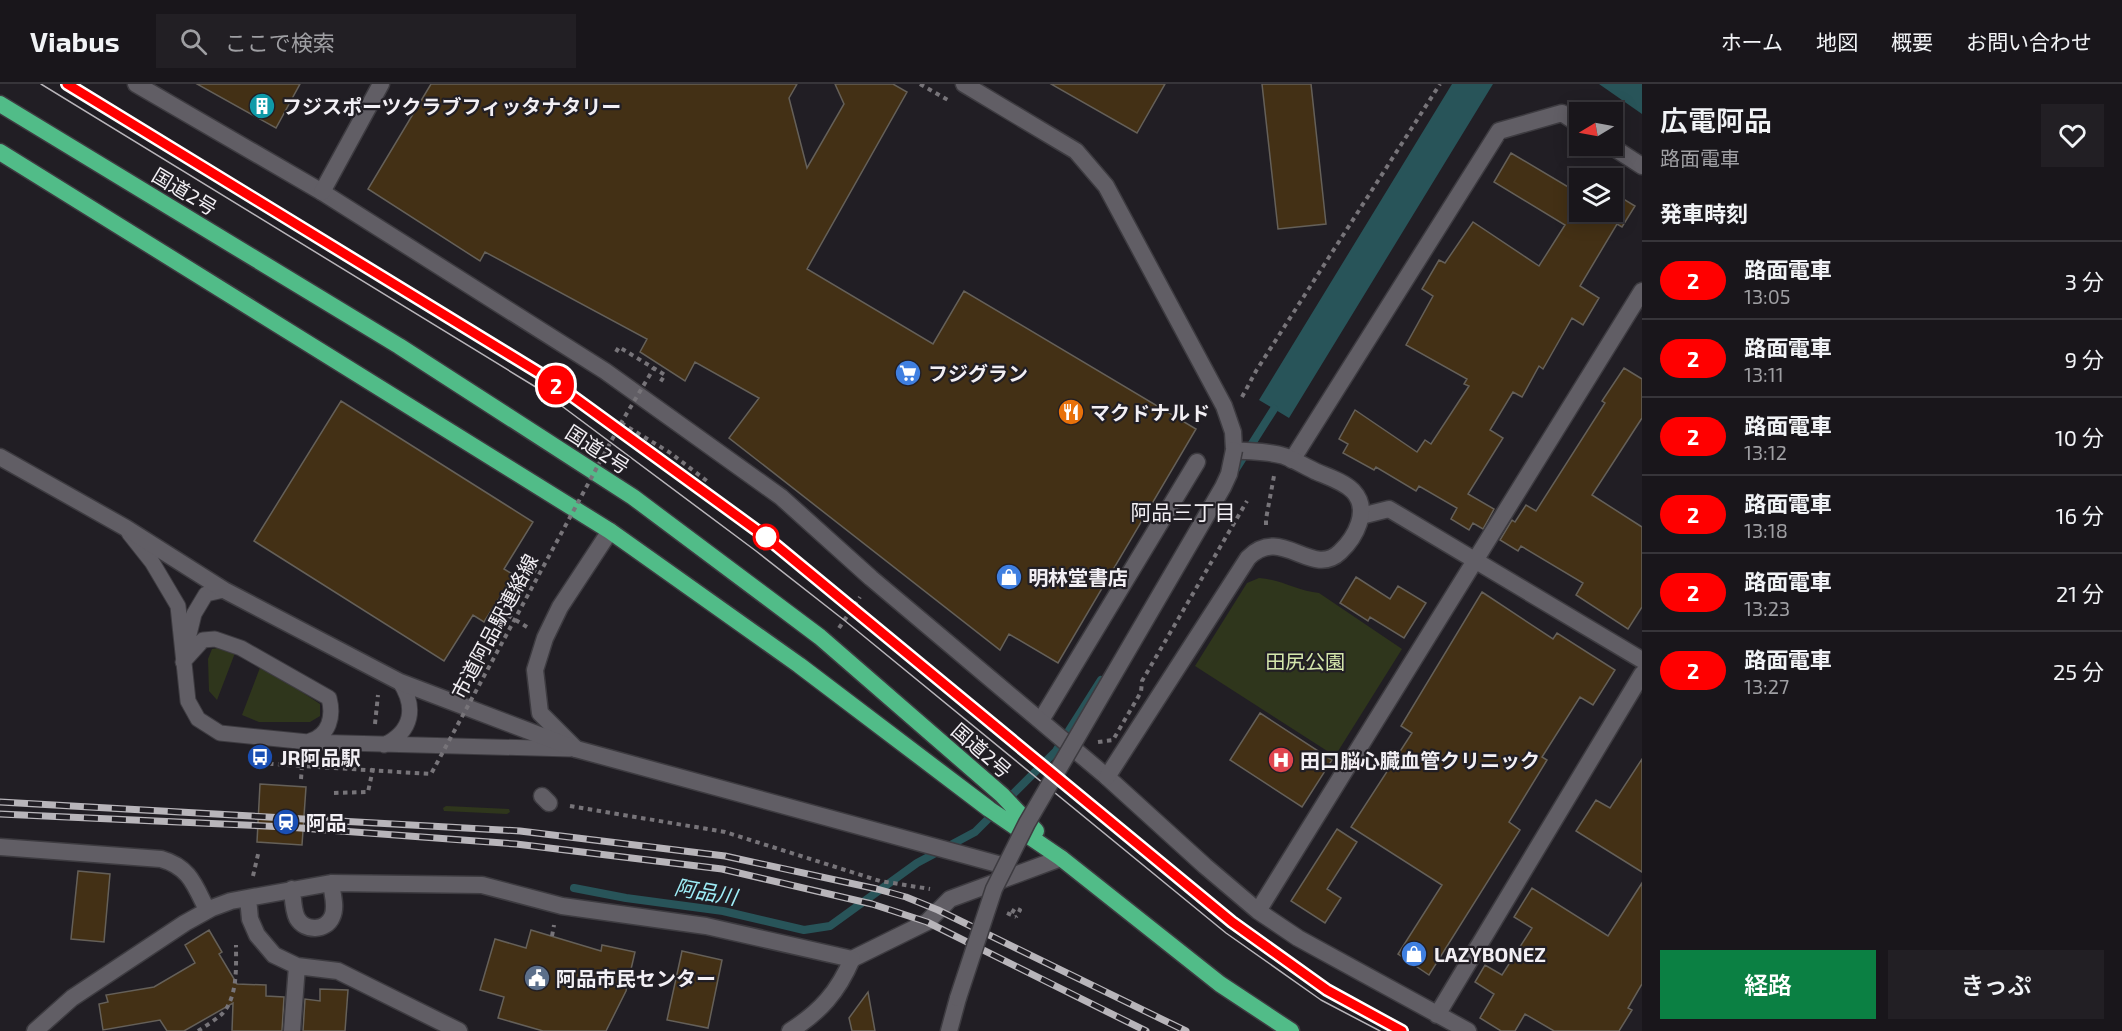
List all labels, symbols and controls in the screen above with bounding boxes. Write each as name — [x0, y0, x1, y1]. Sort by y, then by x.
search box — [156, 14, 576, 68]
text: Viabus — [30, 24, 120, 58]
icon: search — [177, 25, 210, 58]
text: ここで検索 — [225, 29, 335, 55]
text: ホーム — [1721, 29, 1783, 54]
text: 地図 — [1816, 29, 1858, 54]
text: 概要 — [1891, 29, 1933, 54]
text: お問い合わせ — [1966, 29, 2092, 54]
building icon: フジスポーツクラブフィッタナタリー — [247, 91, 277, 121]
place label: フジスポーツクラブフィッタナタリー — [282, 94, 621, 118]
north arrow — [1569, 102, 1623, 156]
map controls — [1569, 102, 1623, 222]
text: 広電阿品 — [1660, 103, 1772, 137]
button: heart — [2041, 104, 2104, 167]
text: 路面電車 — [1660, 146, 1740, 170]
street label: 国道2号 — [148, 162, 222, 220]
button: layers — [1569, 168, 1623, 222]
text: 発車時刻 — [1660, 200, 1748, 226]
text: 路面電車 — [1744, 256, 1832, 282]
text: 2 — [1687, 268, 1699, 293]
text: 3 分 — [2065, 268, 2104, 294]
text: 13:05 — [1744, 284, 1791, 308]
text: 路面電車 — [1744, 334, 1832, 360]
text: 2 — [1687, 346, 1699, 371]
text: 9 分 — [2065, 346, 2104, 372]
supermarket icon: フジグラン — [893, 358, 923, 388]
place label: フジグラン — [928, 361, 1028, 385]
text: 13:11 — [1744, 362, 1784, 386]
line badge: 2 — [536, 366, 576, 404]
text: 2 — [550, 373, 562, 398]
restaurant icon: マクドナルド — [1056, 397, 1086, 427]
place label: マクドナルド — [1090, 400, 1210, 424]
text: 路面電車 — [1744, 412, 1832, 438]
street label: 国道2号 — [562, 420, 634, 478]
text: 2 — [1687, 424, 1699, 449]
text: 10 分 — [2055, 424, 2104, 450]
text: 13:12 — [1744, 440, 1787, 464]
text: 路面電車 — [1744, 490, 1832, 516]
district label: 阿品三丁目 — [1131, 499, 1236, 524]
text: 2 — [1687, 502, 1699, 527]
text: 16 分 — [2056, 502, 2104, 528]
text: 13:18 — [1744, 518, 1788, 542]
unlabelled marker — [753, 524, 779, 550]
street label: 市道阿品駅連絡線 — [446, 550, 542, 702]
shop icon: 明林堂書店 — [994, 562, 1024, 592]
place label: 明林堂書店 — [1028, 565, 1128, 589]
text: 路面電車 — [1744, 568, 1832, 594]
text: 2 — [1687, 580, 1699, 605]
text: 21 分 — [2056, 580, 2104, 606]
text: 13:23 — [1744, 596, 1790, 620]
text: 路面電車 — [1744, 646, 1832, 672]
park label: 田尻公園 — [1265, 649, 1345, 673]
text: 2 — [1687, 658, 1699, 683]
text: 25 分 — [2053, 658, 2104, 684]
text: 13:27 — [1744, 674, 1789, 698]
street label: 国道2号 — [947, 718, 1017, 782]
bus stop icon: JR阿品駅 — [245, 742, 275, 772]
place label: JR阿品駅 — [280, 745, 360, 769]
hospital icon: 田口脳心臓血管クリニック — [1266, 745, 1296, 775]
place label: 田口脳心臓血管クリニック — [1300, 748, 1540, 772]
station icon: 阿品 — [271, 807, 301, 837]
place label: 阿品 — [306, 810, 346, 834]
water label: 阿品川 — [673, 873, 741, 909]
shop icon: LAZYBONEZ — [1399, 939, 1429, 969]
place label: LAZYBONEZ — [1434, 942, 1546, 966]
button: 経路 — [1660, 950, 1876, 1019]
button: きっぷ — [1888, 950, 2104, 1019]
public building icon: 阿品市民センター — [522, 963, 552, 993]
place label: 阿品市民センター — [556, 966, 716, 990]

